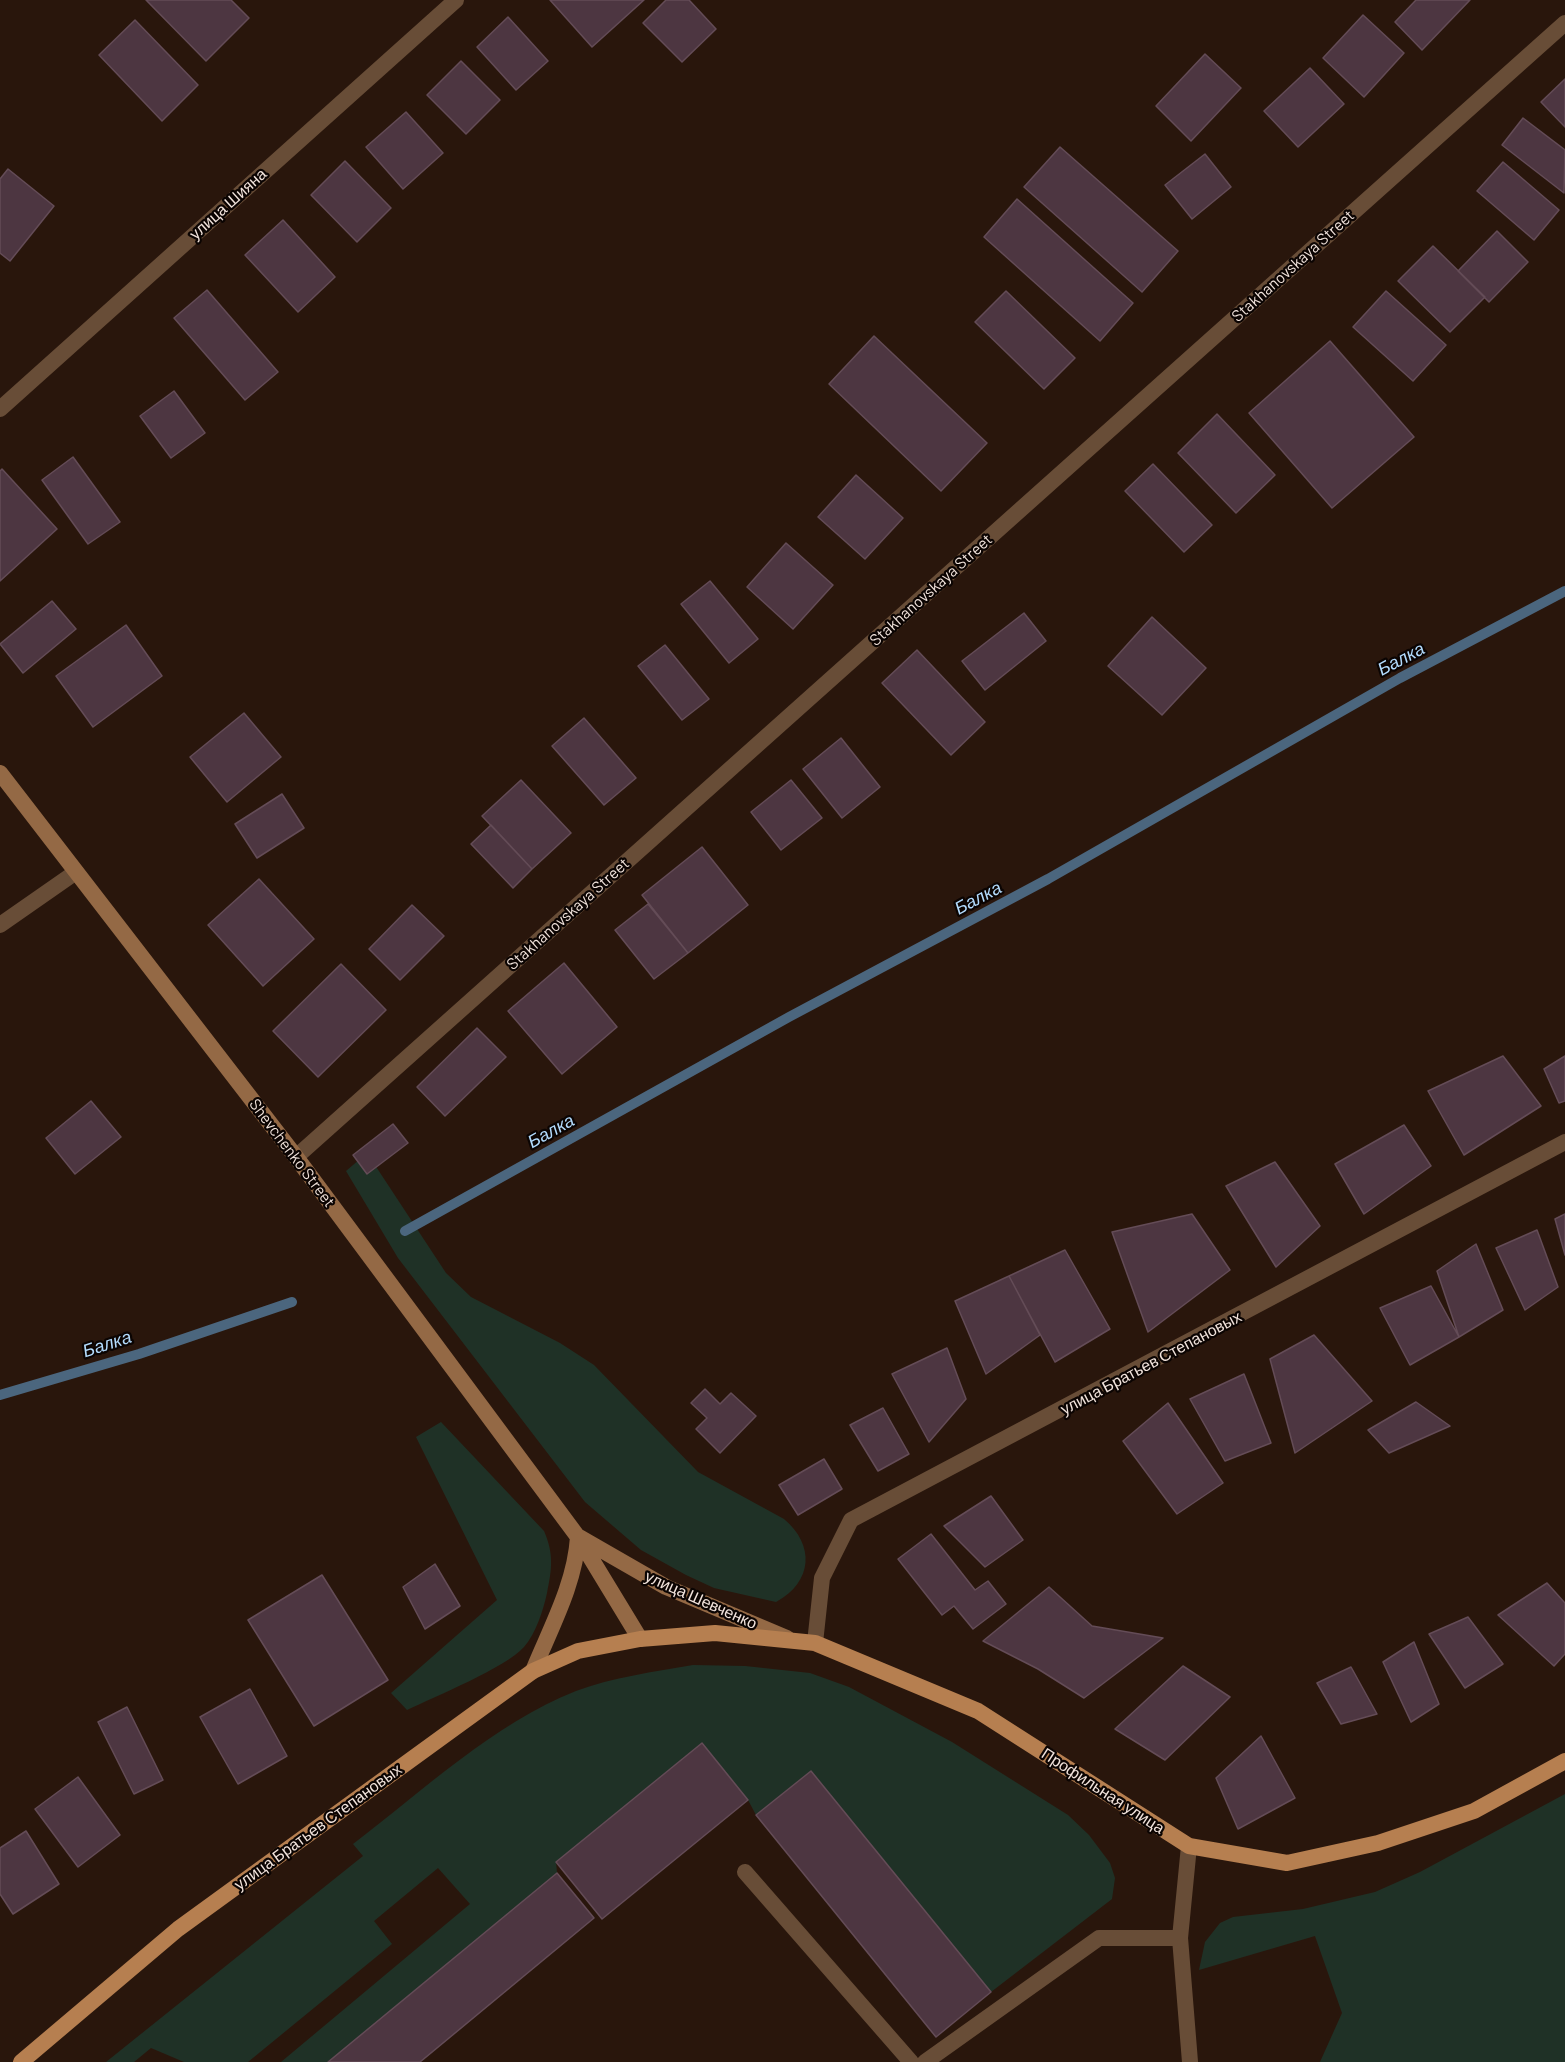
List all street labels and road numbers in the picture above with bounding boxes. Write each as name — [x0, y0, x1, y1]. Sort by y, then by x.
street label: улица Шияна — [185, 164, 271, 244]
street label: Stakhanovskaya Street — [1228, 206, 1358, 326]
street label: Stakhanovskaya Street — [866, 530, 996, 650]
street label: Stakhanovskaya Street — [503, 854, 633, 974]
street label: Shevchenko Street — [245, 1095, 339, 1211]
street label: улица Братьев Степановых — [1057, 1307, 1245, 1419]
street label: улица Шевченко — [642, 1567, 760, 1633]
street label: Профильная улица — [1038, 1744, 1168, 1838]
street label: улица Братьев Степановых — [231, 1760, 405, 1894]

